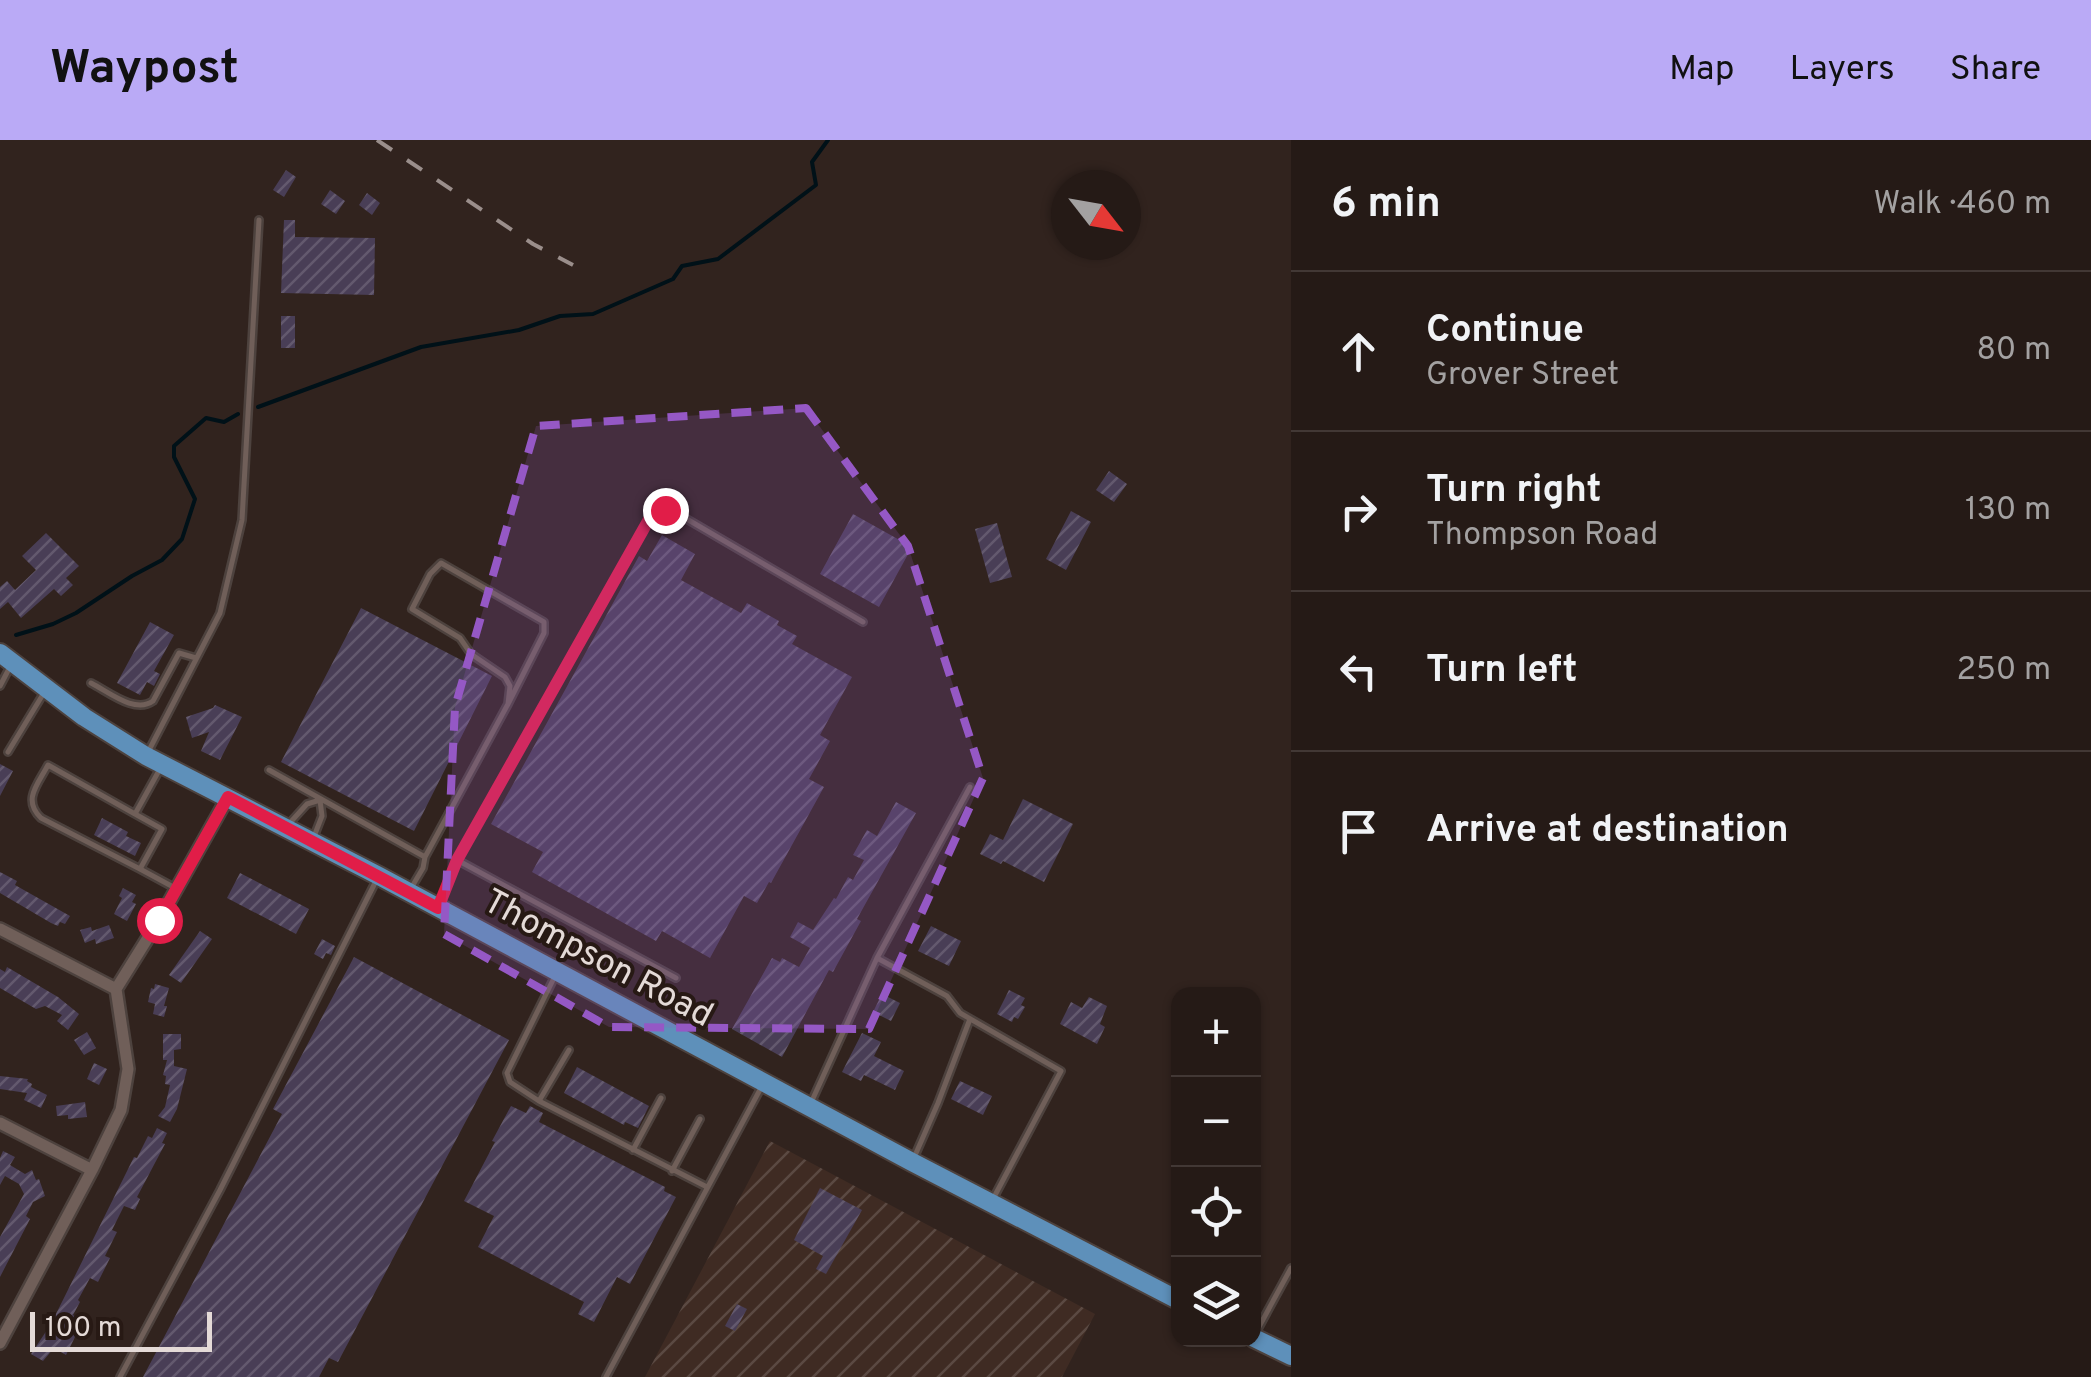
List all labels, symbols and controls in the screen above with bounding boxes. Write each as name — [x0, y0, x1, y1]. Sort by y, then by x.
text: Waypost — [50, 40, 239, 100]
text: Map — [1669, 48, 1735, 92]
text: Layers — [1790, 48, 1895, 92]
text: Share — [1950, 48, 2041, 92]
north arrow — [1051, 170, 1141, 260]
text: 6 min — [1331, 179, 1441, 232]
text: Walk · 460 m — [1874, 185, 2051, 225]
text: Continue — [1426, 307, 1584, 356]
icon: ahead — [1331, 324, 1386, 379]
text: 80 m — [1977, 331, 2051, 371]
text: Grover Street — [1426, 356, 1619, 396]
text: Turn right — [1426, 467, 1601, 516]
icon: right — [1331, 484, 1386, 539]
route end — [643, 488, 689, 534]
text: 130 m — [1965, 491, 2051, 531]
text: Thompson Road — [1426, 516, 1658, 556]
icon: left — [1331, 644, 1386, 699]
text: Turn left — [1426, 647, 1578, 696]
text: 250 m — [1956, 651, 2051, 691]
icon: arrive — [1331, 804, 1386, 859]
text: Arrive at destination — [1426, 807, 1789, 856]
street label: Thompson Road — [475, 881, 720, 1039]
route start — [137, 898, 183, 944]
map controls — [1171, 987, 1261, 1347]
button: + — [1171, 987, 1261, 1077]
button: − — [1171, 1077, 1261, 1167]
button: locate — [1171, 1167, 1261, 1257]
button: layers — [1171, 1257, 1261, 1347]
scale bar — [30, 1307, 212, 1352]
text: 100 m — [45, 1311, 121, 1347]

